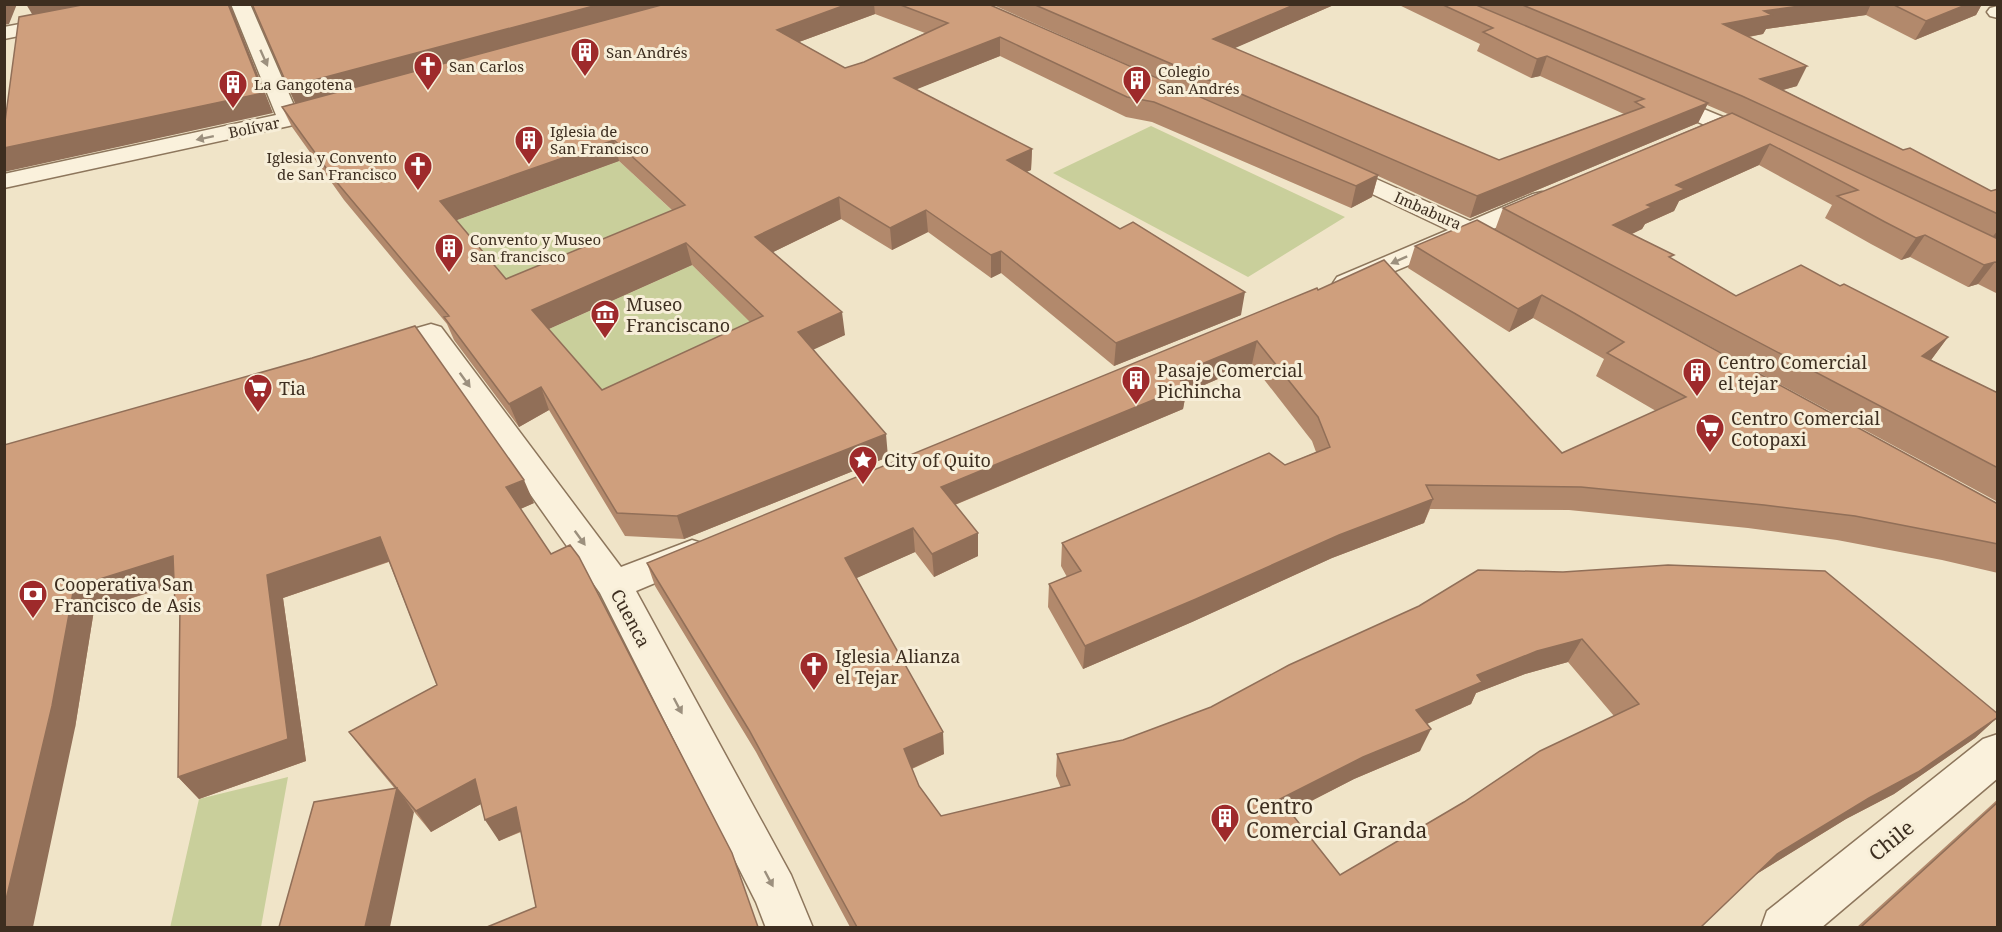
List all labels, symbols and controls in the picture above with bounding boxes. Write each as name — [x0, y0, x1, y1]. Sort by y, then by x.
building icon: San Andrés — [569, 36, 601, 78]
place label: San Andrés — [606, 42, 688, 62]
one-way arrow — [259, 49, 269, 67]
church icon: San Carlos — [412, 50, 444, 92]
place label: San Carlos — [449, 56, 524, 76]
place label: Colegio San Andrés — [1158, 61, 1240, 98]
building icon: Colegio San Andrés — [1121, 64, 1153, 106]
building icon: La Gangotena — [217, 68, 249, 110]
place label: La Gangotena — [254, 74, 353, 94]
street label: Bolívar — [226, 112, 282, 142]
place label: Iglesia de San Francisco — [550, 121, 649, 158]
building icon: Iglesia de San Francisco — [513, 124, 545, 166]
one-way arrow — [196, 133, 214, 143]
place label: Iglesia y Convento de San Francisco — [267, 147, 397, 184]
church icon: Iglesia y Convento de San Francisco — [402, 150, 434, 192]
street label: Imbabura — [1391, 186, 1465, 234]
place label: Convento y Museo San francisco — [470, 229, 601, 266]
building icon: Convento y Museo San francisco — [433, 232, 465, 274]
one-way arrow — [1390, 256, 1407, 265]
place label: Museo Franciscano — [626, 292, 730, 337]
museum icon: Museo Franciscano — [589, 298, 621, 340]
place label: Centro Comercial el tejar — [1718, 350, 1867, 395]
building icon: Centro Comercial el tejar — [1681, 356, 1713, 398]
place label: Pasaje Comercial Pichincha — [1157, 358, 1303, 403]
building icon: Pasaje Comercial Pichincha — [1120, 364, 1152, 406]
supermarket icon: Tia — [242, 372, 274, 414]
one-way arrow — [459, 372, 471, 388]
place label: Tia — [279, 376, 306, 400]
place label: Centro Comercial Cotopaxi — [1731, 406, 1880, 451]
supermarket icon: Centro Comercial Cotopaxi — [1694, 412, 1726, 454]
place icon: City of Quito — [847, 444, 879, 486]
place label: City of Quito — [884, 448, 991, 472]
one-way arrow — [574, 530, 586, 546]
place label: Cooperativa San Francisco de Asis — [54, 572, 201, 617]
bank icon: Cooperativa San Francisco de Asis — [17, 578, 49, 620]
street label: Cuenca — [606, 585, 656, 651]
place label: Iglesia Alianza el Tejar — [835, 644, 960, 689]
church icon: Iglesia Alianza el Tejar — [798, 650, 830, 692]
one-way arrow — [673, 698, 683, 715]
place label: Centro Comercial Granda — [1246, 792, 1427, 844]
building icon: Centro Comercial Granda — [1209, 802, 1241, 844]
street label: Chile — [1862, 813, 1920, 867]
one-way arrow — [764, 870, 774, 887]

